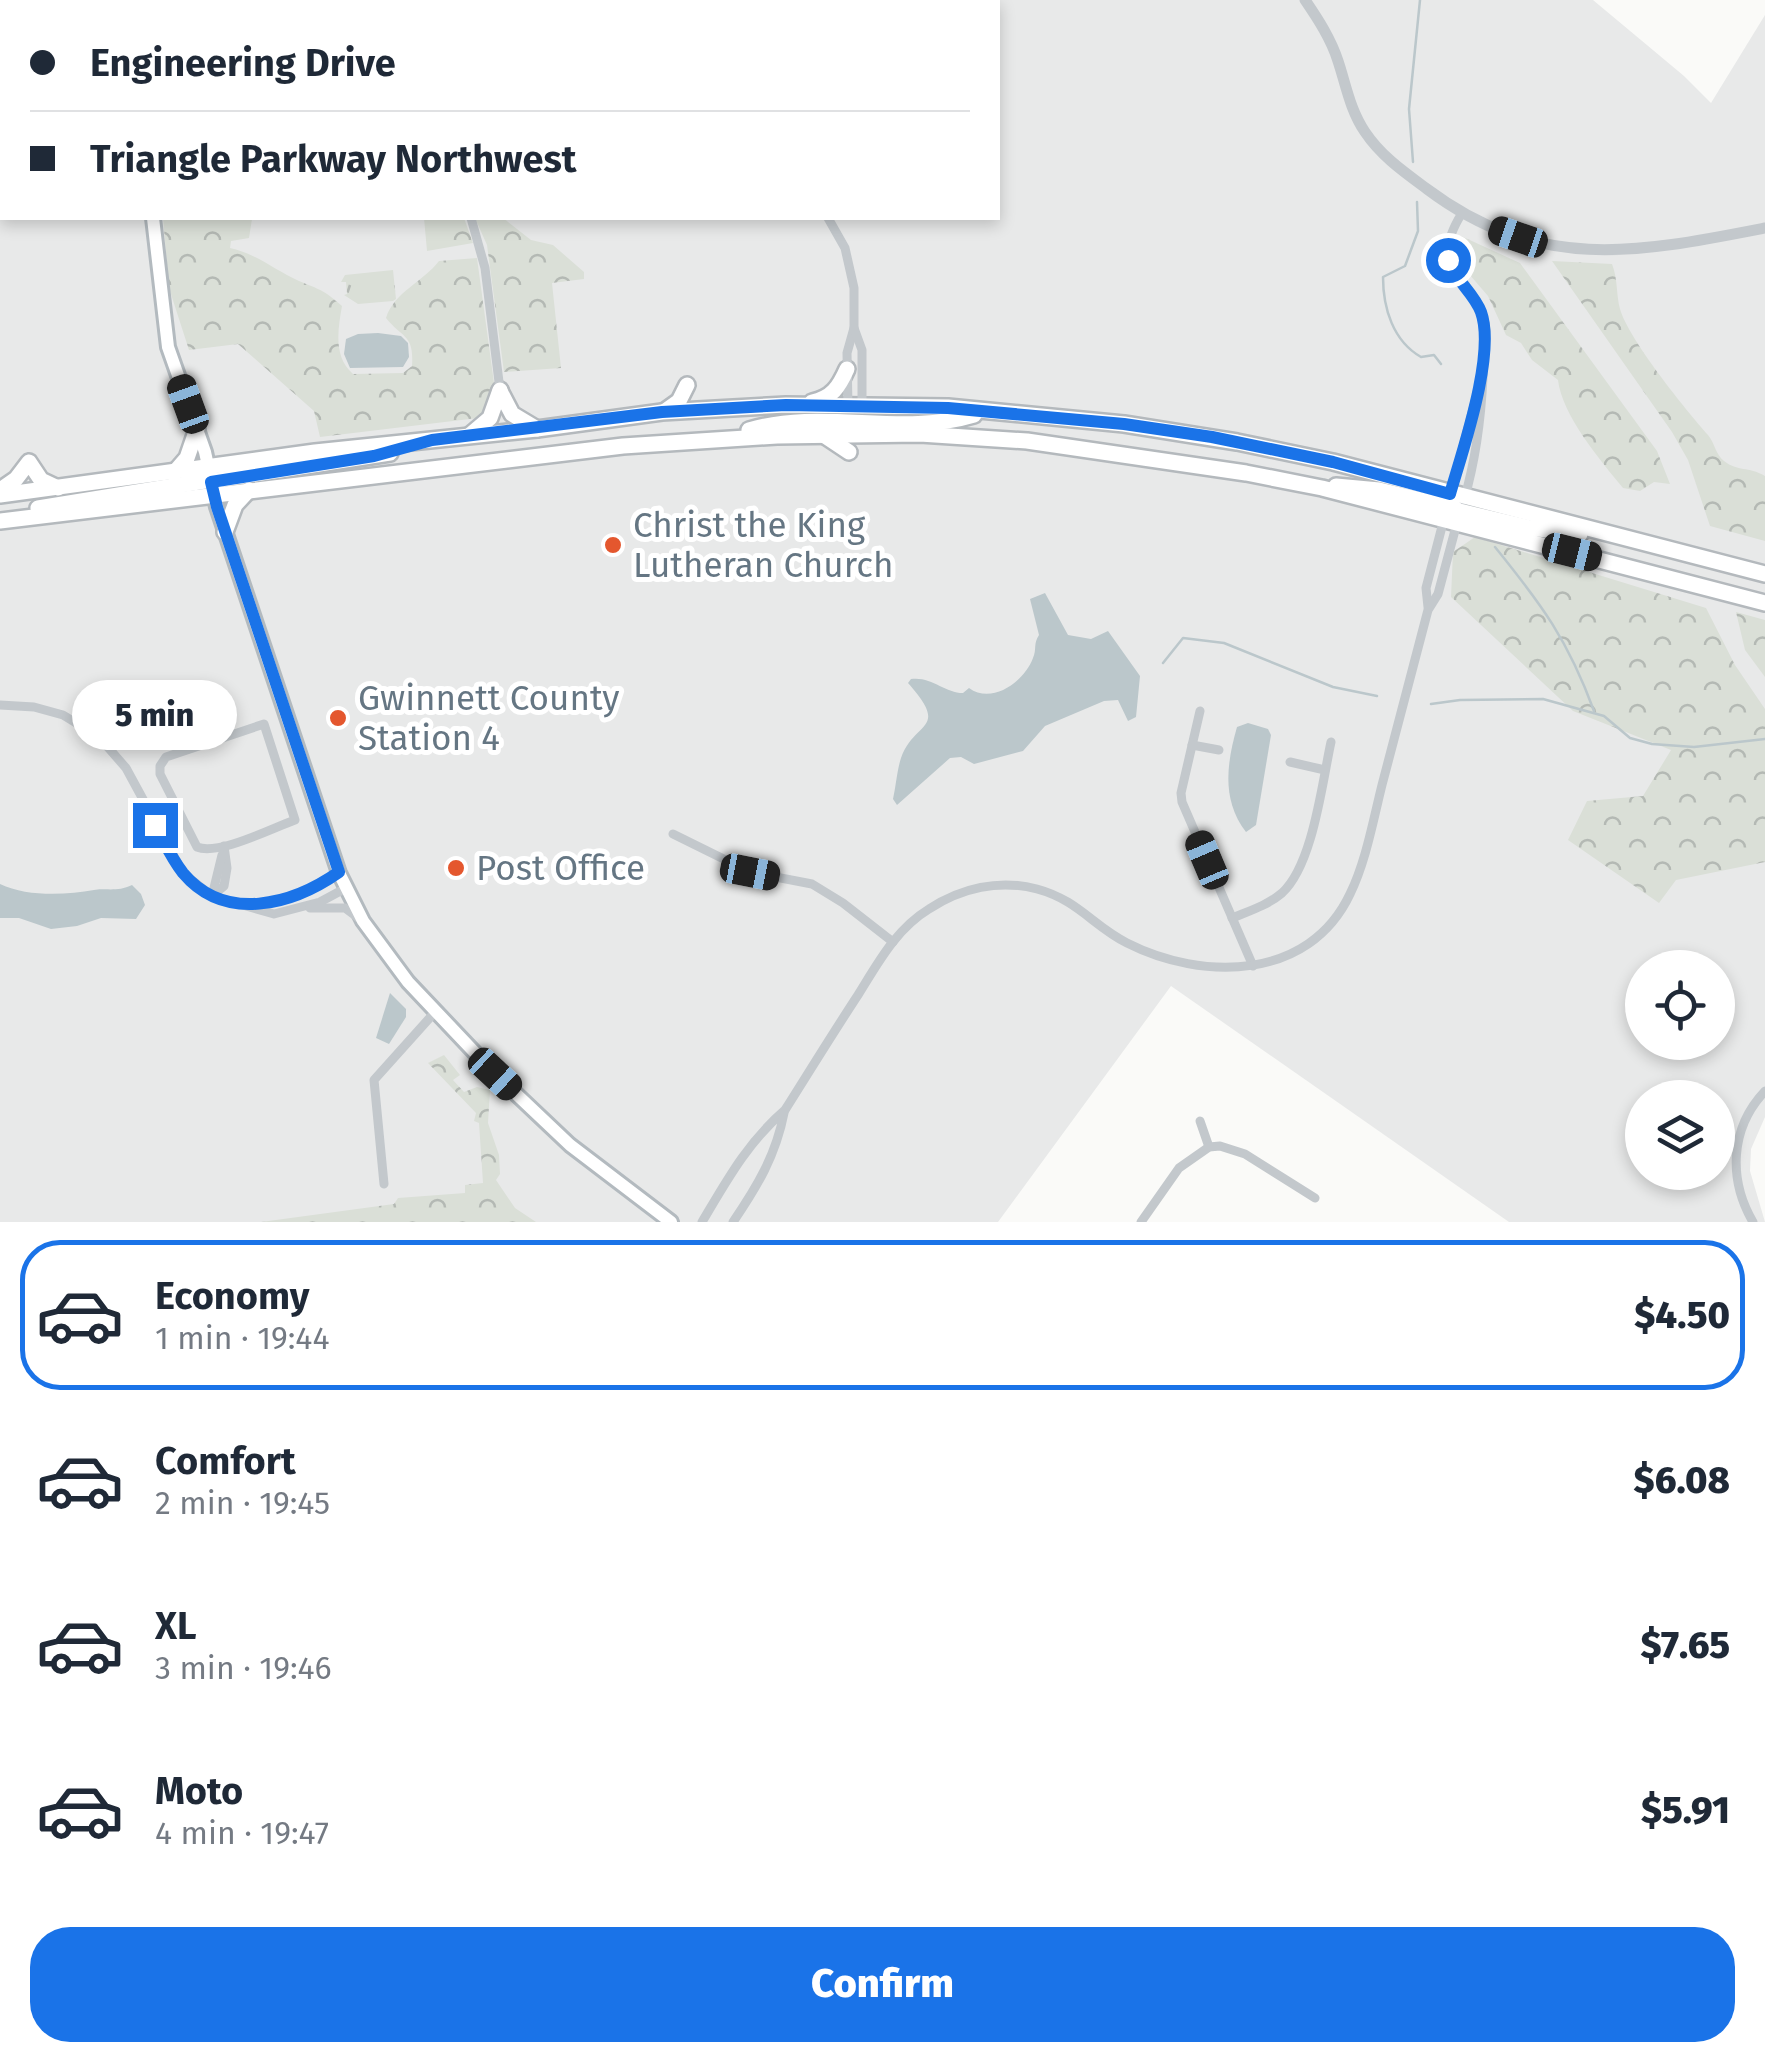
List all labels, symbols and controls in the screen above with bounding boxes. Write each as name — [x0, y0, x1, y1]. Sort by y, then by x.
text: Engineering Drive — [90, 40, 396, 86]
text: Triangle Parkway Northwest — [90, 136, 577, 182]
car — [1485, 213, 1551, 261]
route start — [1426, 238, 1471, 283]
car — [164, 371, 212, 437]
place label: Christ the King Lutheran Church — [633, 504, 893, 586]
car — [1539, 530, 1605, 574]
marker: Christ the King Lutheran Church — [602, 534, 624, 556]
place label: Gwinnett County Station 4 — [358, 677, 620, 759]
callout: 5 min — [72, 680, 238, 750]
text: 5 min — [115, 696, 194, 734]
marker: Gwinnett County Station 4 — [327, 707, 349, 729]
route end — [133, 803, 178, 848]
car — [1181, 827, 1233, 893]
place label: Post Office — [476, 847, 645, 889]
car — [718, 852, 782, 892]
marker: Post Office — [445, 857, 467, 879]
map controls — [1625, 950, 1735, 1190]
button: locate — [1625, 950, 1735, 1060]
car — [463, 1043, 527, 1105]
button: layers — [1625, 1080, 1735, 1190]
icon: car — [35, 1270, 125, 1360]
text: Economy — [155, 1273, 310, 1319]
text: $4.50 — [1634, 1292, 1730, 1338]
text: 1 min · 19:44 — [155, 1319, 329, 1357]
icon: car — [35, 1435, 125, 1525]
text: Comfort — [155, 1438, 296, 1484]
text: $6.08 — [1634, 1457, 1730, 1503]
text: 2 min · 19:45 — [155, 1484, 330, 1522]
icon: car — [35, 1600, 125, 1690]
text: XL — [155, 1603, 197, 1649]
text: $7.65 — [1641, 1622, 1730, 1668]
text: 3 min · 19:46 — [155, 1649, 332, 1687]
icon: car — [35, 1765, 125, 1855]
text: Moto — [155, 1768, 243, 1814]
text: $5.91 — [1641, 1787, 1730, 1833]
text: 4 min · 19:47 — [155, 1814, 329, 1852]
button: Confirm — [30, 1927, 1735, 2042]

